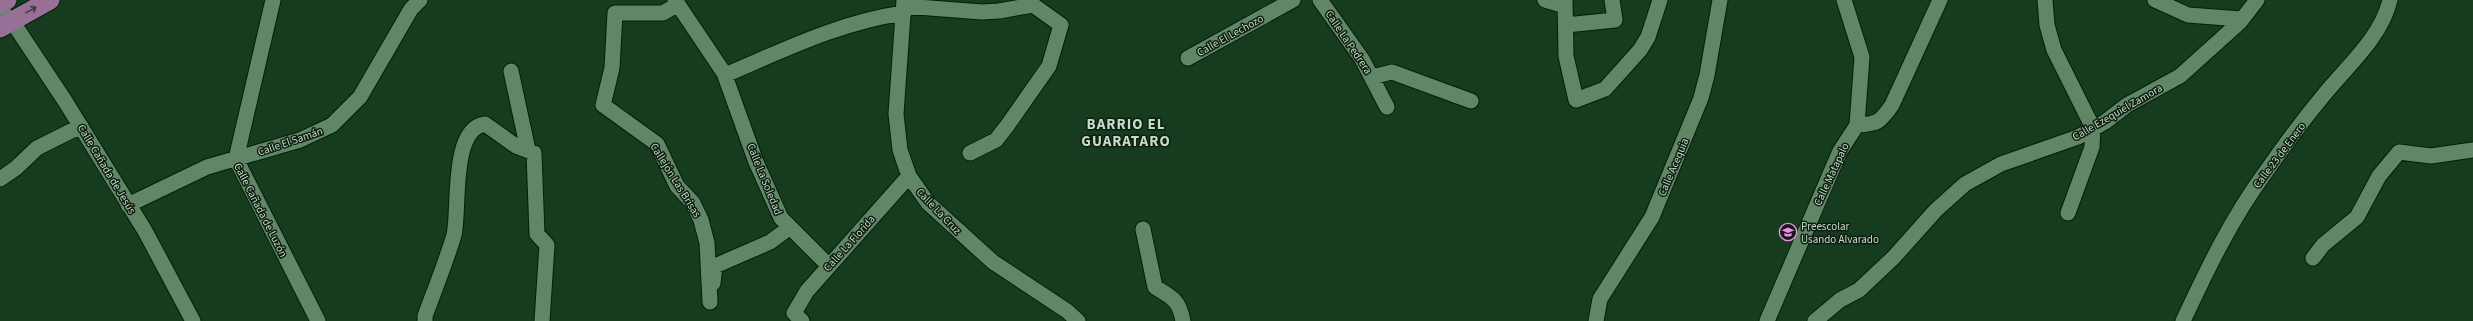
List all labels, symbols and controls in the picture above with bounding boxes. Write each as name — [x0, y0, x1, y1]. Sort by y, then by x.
one-way arrow — [25, 6, 37, 14]
street label: Calle La Pedrera — [1322, 7, 1375, 77]
street label: Calle El Lechozo — [1194, 11, 1266, 60]
street label: Calle Ezequiel Zamora — [2069, 81, 2165, 144]
district label: BARRIO EL GUARATARO — [1081, 114, 1171, 152]
street label: Calle 23 de Enero — [2250, 119, 2309, 191]
street label: Calle Cañada de Jesús — [74, 122, 139, 217]
street label: Calle El Samán — [256, 123, 325, 160]
street label: Calle Acequia — [1655, 136, 1692, 199]
street label: Callejón Las Brisas — [647, 140, 705, 221]
street label: Calle Matapalo — [1810, 140, 1853, 208]
street label: Calle La Soledad — [743, 141, 786, 217]
street label: Calle Cañada de Luzón — [230, 161, 291, 260]
street label: Calle La Cruz — [913, 185, 965, 238]
street label: Calle La Florida — [820, 212, 879, 275]
place label: Preescolar Usando Alvarado — [1801, 219, 1879, 247]
school or university icon: Preescolar Usando Alvarado — [1778, 222, 1798, 242]

